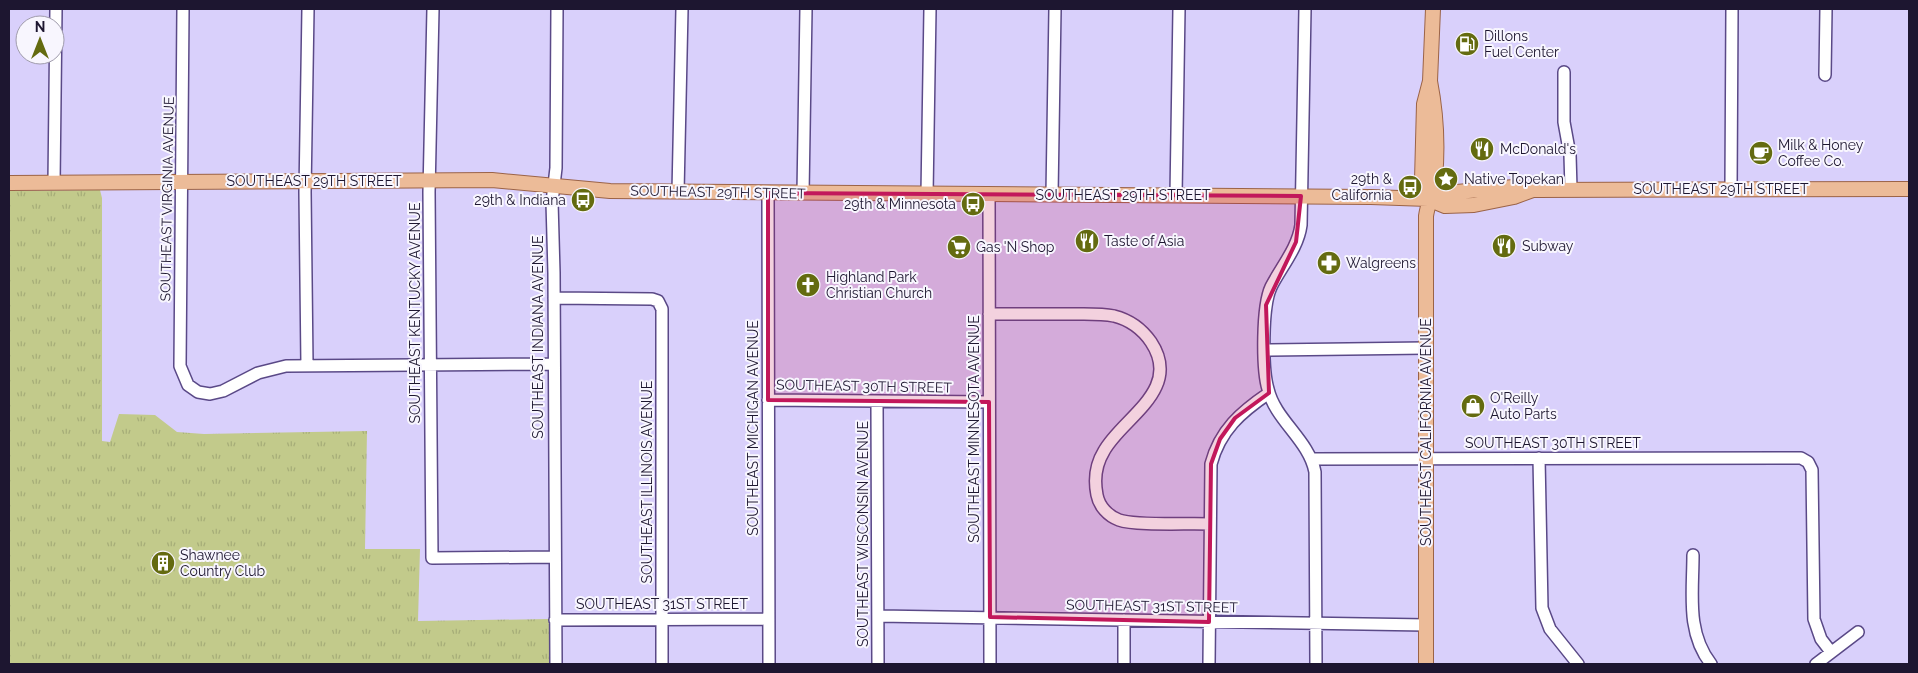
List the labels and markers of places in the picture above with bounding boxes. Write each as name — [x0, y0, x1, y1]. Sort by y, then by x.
place label: Dillons Fuel Center — [1484, 28, 1559, 60]
fuel station icon: Dillons Fuel Center — [1454, 31, 1480, 57]
restaurant icon: McDonald's — [1469, 136, 1495, 162]
place label: Milk & Honey Coffee Co. — [1778, 137, 1864, 169]
cafe icon: Milk & Honey Coffee Co. — [1748, 140, 1774, 166]
place label: McDonald's — [1500, 141, 1576, 157]
place icon: Native Topekan — [1433, 166, 1459, 192]
place label: 29th & California — [1331, 171, 1393, 203]
place label: Native Topekan — [1464, 171, 1564, 187]
bus stop icon: 29th & California — [1397, 174, 1423, 200]
bus stop icon: 29th & Indiana — [570, 187, 596, 213]
bus stop icon: 29th & Minnesota — [960, 191, 986, 217]
place label: 29th & Indiana — [474, 192, 566, 208]
place label: 29th & Minnesota — [844, 196, 956, 212]
restaurant icon: Taste of Asia — [1074, 228, 1100, 254]
place label: Taste of Asia — [1104, 233, 1184, 249]
restaurant icon: Subway — [1491, 233, 1517, 259]
supermarket icon: Gas 'N Shop — [946, 234, 972, 260]
place label: Subway — [1522, 238, 1574, 254]
place label: Gas 'N Shop — [976, 239, 1055, 255]
pharmacy icon: Walgreens — [1316, 250, 1342, 276]
place label: Walgreens — [1346, 255, 1416, 271]
place label: Highland Park Christian Church — [826, 269, 932, 301]
church icon: Highland Park Christian Church — [795, 272, 821, 298]
place label: O'Reilly Auto Parts — [1490, 390, 1557, 422]
shop icon: O'Reilly Auto Parts — [1460, 393, 1486, 419]
place label: Shawnee Country Club — [180, 547, 265, 579]
building icon: Shawnee Country Club — [150, 550, 176, 576]

